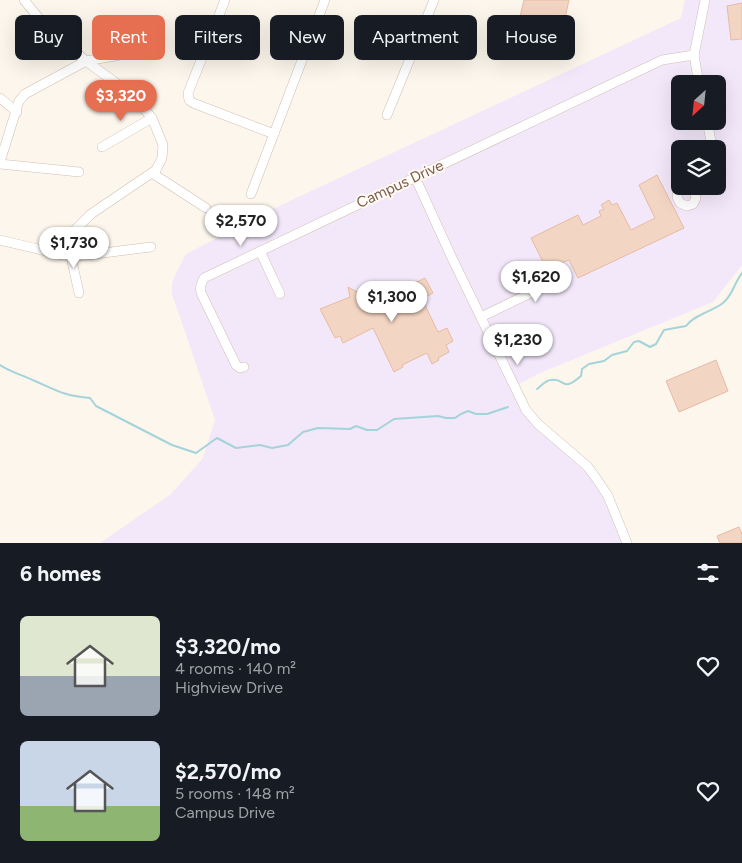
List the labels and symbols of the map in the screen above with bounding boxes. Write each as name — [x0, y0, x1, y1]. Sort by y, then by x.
north arrow — [671, 75, 726, 130]
pin: $3,320 — [80, 80, 162, 122]
street label: Campus Drive — [354, 156, 446, 212]
pin: $2,570 — [200, 204, 282, 247]
pin: $1,730 — [33, 226, 115, 269]
pin: $1,620 — [495, 260, 577, 303]
pin: $1,300 — [351, 280, 433, 323]
pin: $1,230 — [477, 324, 559, 366]

